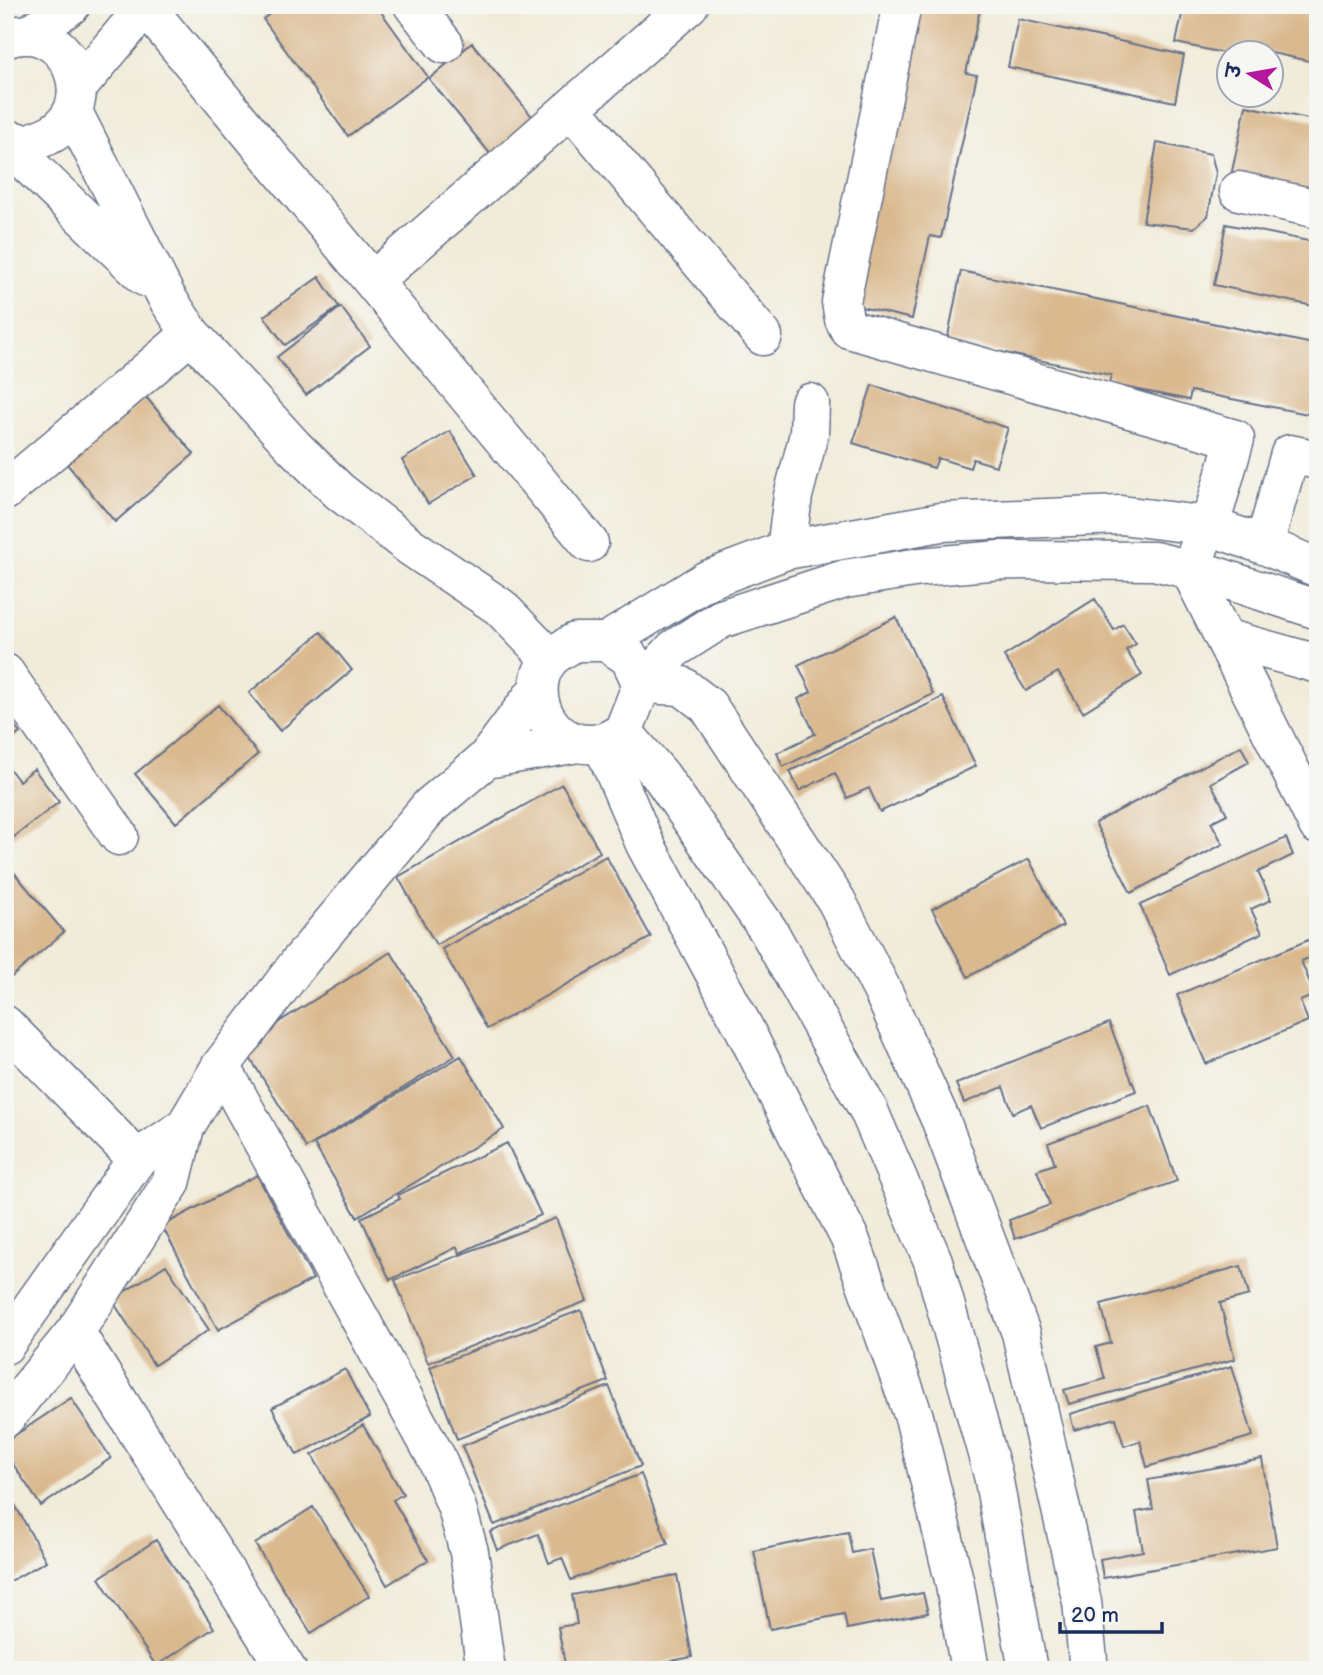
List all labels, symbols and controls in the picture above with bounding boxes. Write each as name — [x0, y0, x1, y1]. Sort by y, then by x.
north arrow — [1214, 38, 1284, 108]
text: उ — [1222, 60, 1248, 81]
scale bar — [1060, 1591, 1162, 1635]
text: 20 m — [1071, 1603, 1119, 1628]

